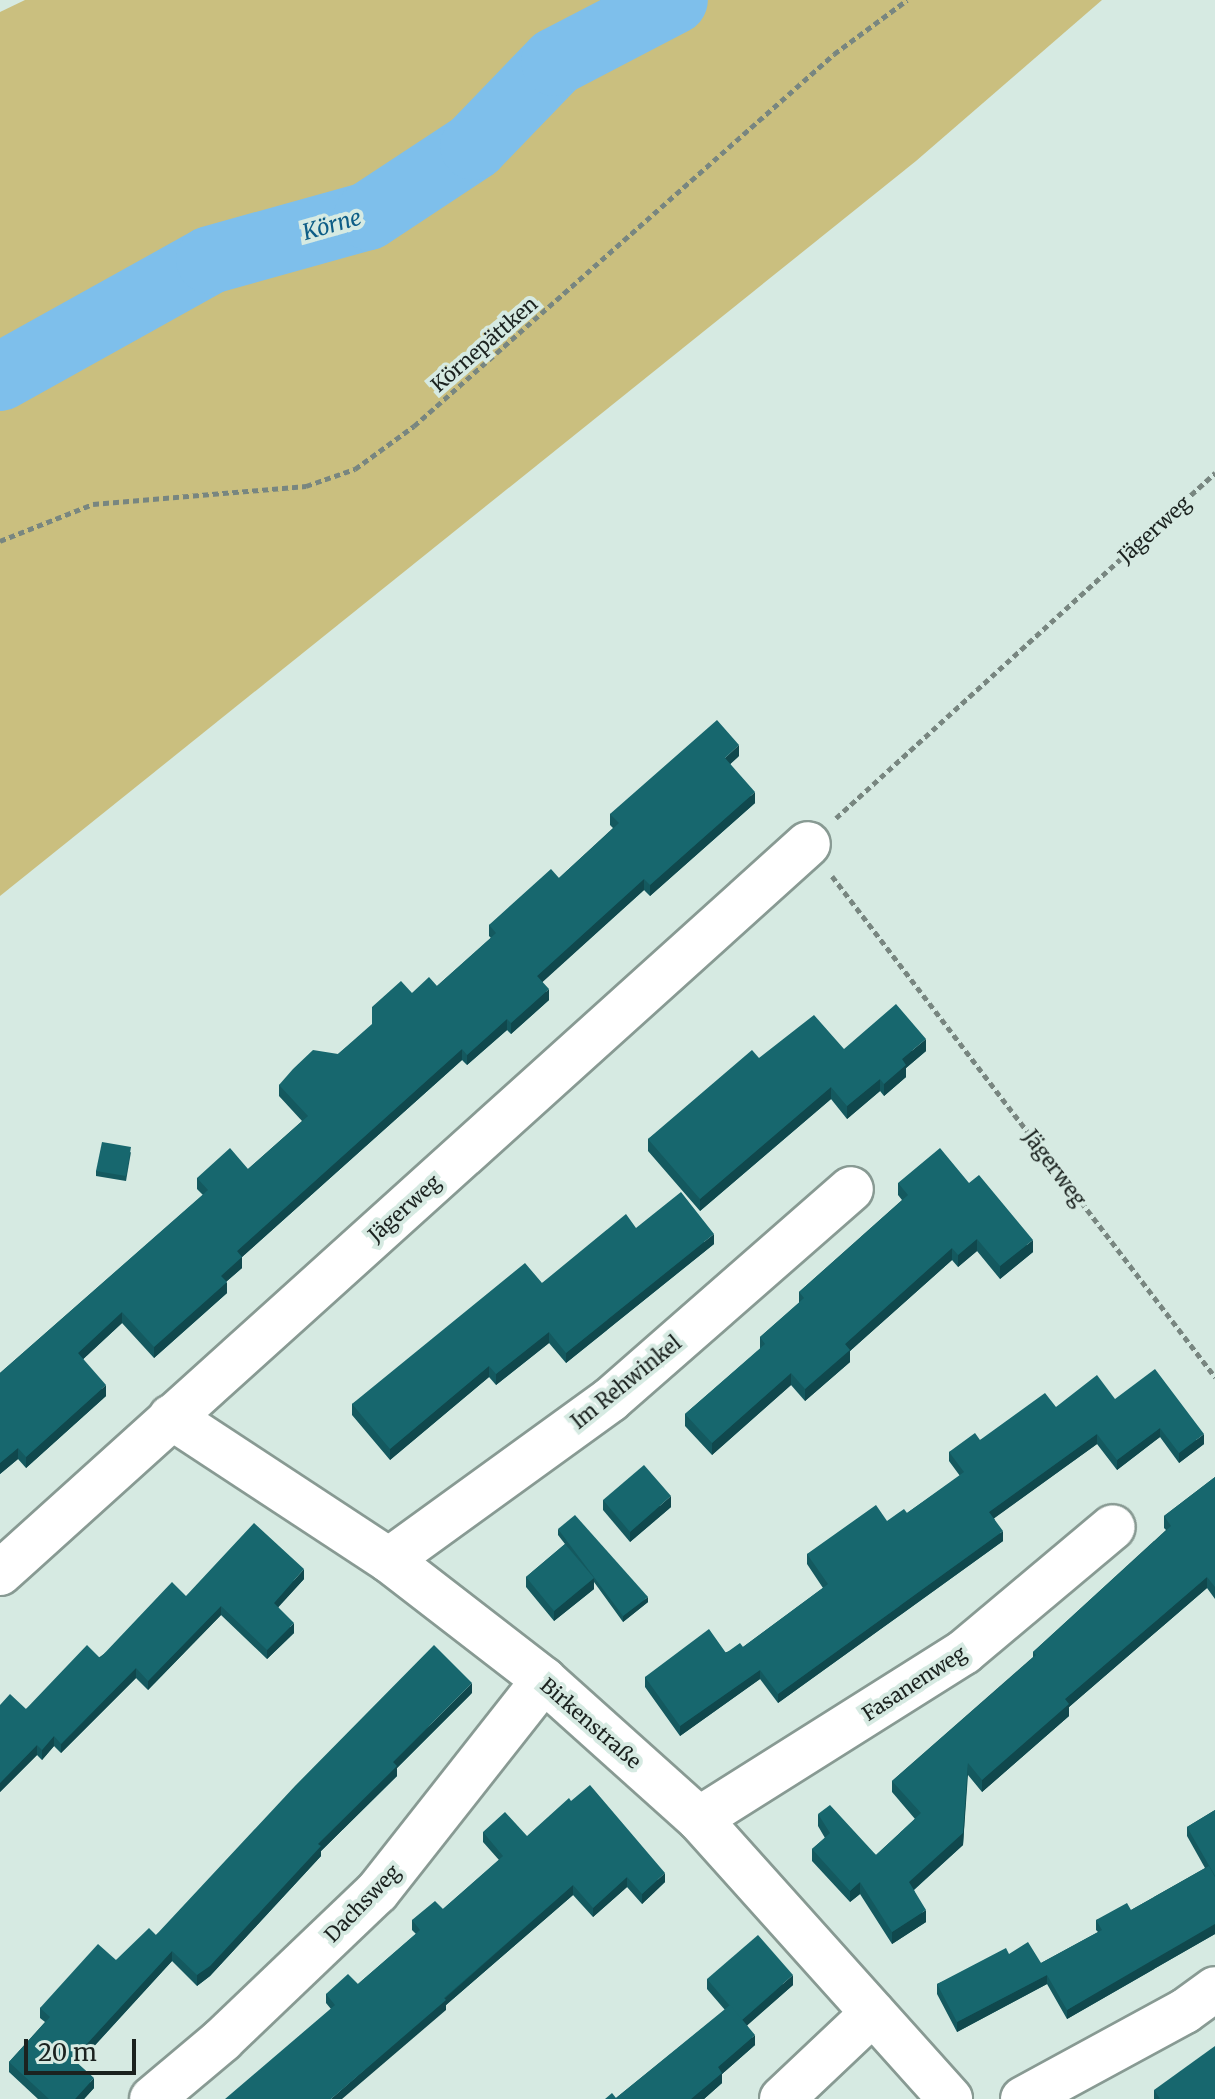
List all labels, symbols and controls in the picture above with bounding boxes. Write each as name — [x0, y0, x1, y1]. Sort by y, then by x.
water label: Körne — [300, 204, 364, 246]
street label: Körnepättken — [426, 291, 542, 397]
street label: Jägerweg — [1113, 490, 1195, 568]
street label: Jägerweg — [1019, 1125, 1091, 1211]
street label: Jägerweg — [363, 1169, 445, 1247]
street label: Im Rehwinkel — [566, 1330, 686, 1434]
street label: Fasanenweg — [858, 1641, 970, 1725]
street label: Birkenstraße — [536, 1673, 646, 1773]
street label: Dachsweg — [319, 1859, 405, 1947]
scale bar — [28, 2023, 140, 2073]
text: 20 m — [38, 2037, 97, 2068]

